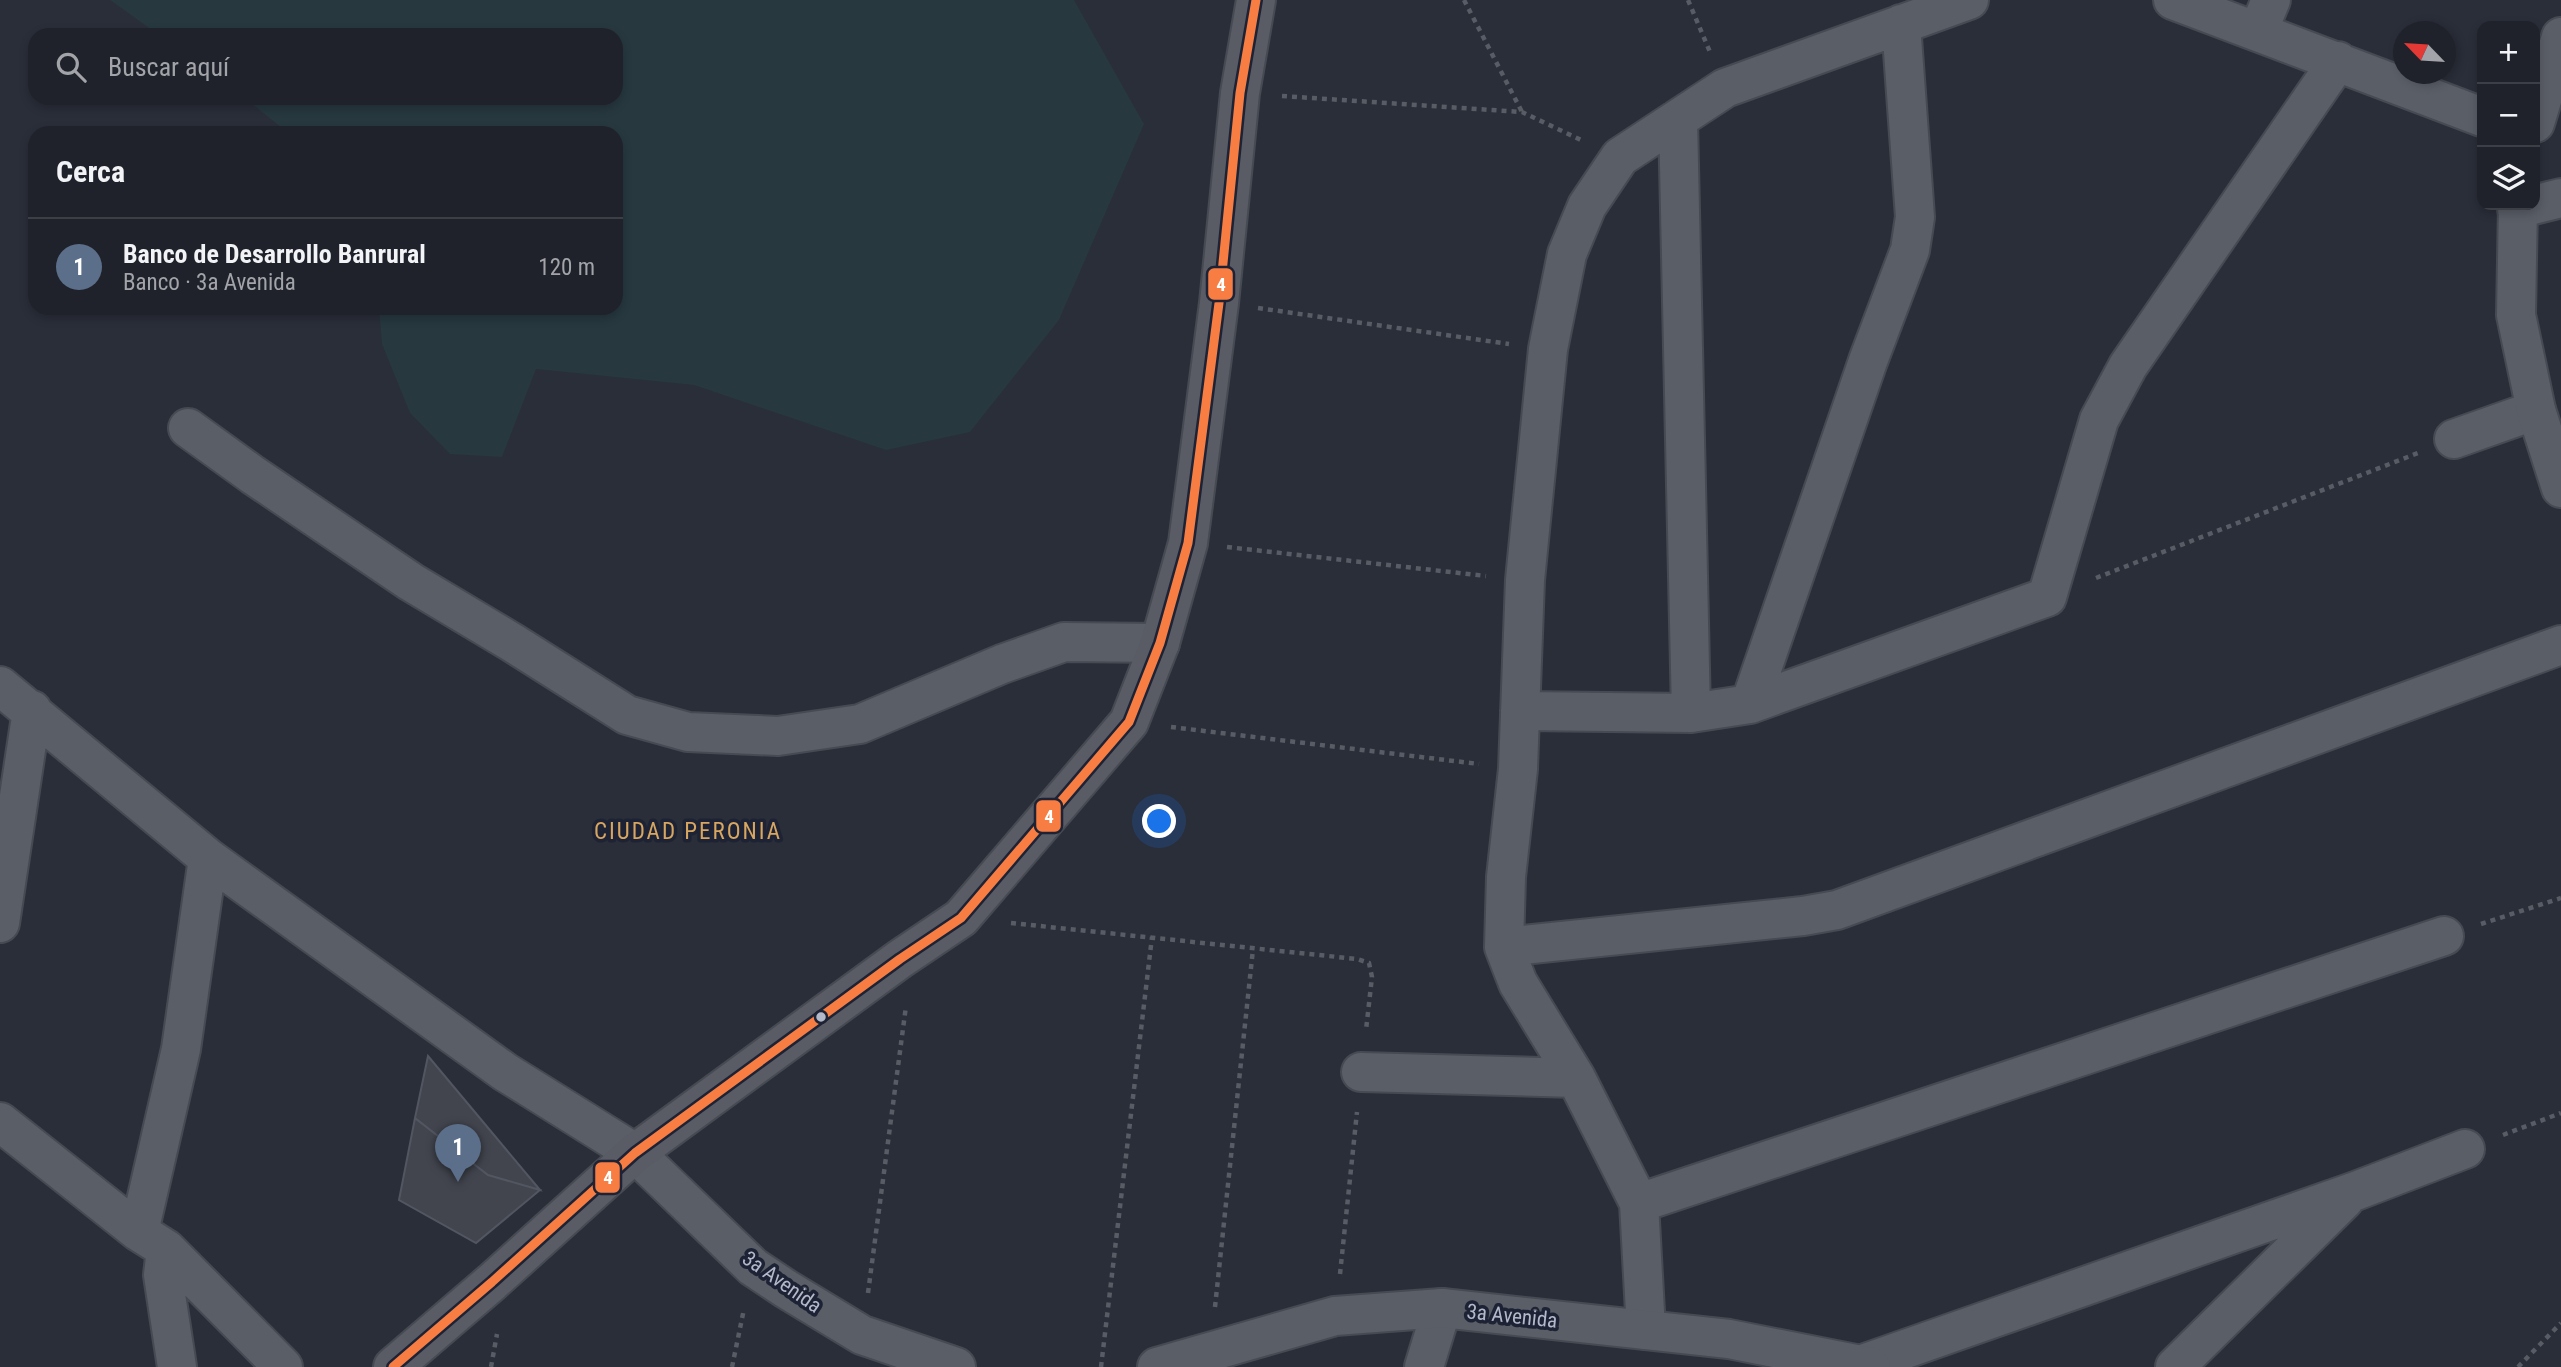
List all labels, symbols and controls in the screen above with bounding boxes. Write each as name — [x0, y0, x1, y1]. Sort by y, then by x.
north arrow — [2393, 21, 2456, 84]
map controls — [2477, 21, 2540, 210]
button: + — [2477, 21, 2540, 84]
search box — [28, 28, 623, 105]
icon: search — [52, 48, 90, 86]
text: Buscar aquí — [108, 52, 229, 82]
button: − — [2477, 84, 2540, 147]
button: layers — [2477, 147, 2540, 210]
text: Cerca — [56, 154, 125, 189]
text: Banco de Desarrollo Banrural — [123, 239, 426, 269]
text: 1 — [73, 254, 85, 281]
text: 120 m — [538, 254, 595, 281]
line badge: 4 — [1207, 267, 1234, 301]
text: Banco · 3a Avenida — [123, 269, 296, 296]
text: 4 — [1216, 273, 1226, 296]
line badge: 4 — [1035, 799, 1062, 833]
your location — [1142, 804, 1176, 838]
text: 4 — [1044, 805, 1054, 828]
district label: CIUDAD PERONIA — [594, 818, 782, 845]
unlabelled marker — [814, 1010, 828, 1024]
pin: 1 — [435, 1124, 481, 1182]
line badge: 4 — [594, 1161, 621, 1194]
text: 4 — [603, 1166, 613, 1189]
street label: 3a Avenida — [738, 1246, 826, 1318]
street label: 3a Avenida — [1465, 1299, 1559, 1333]

